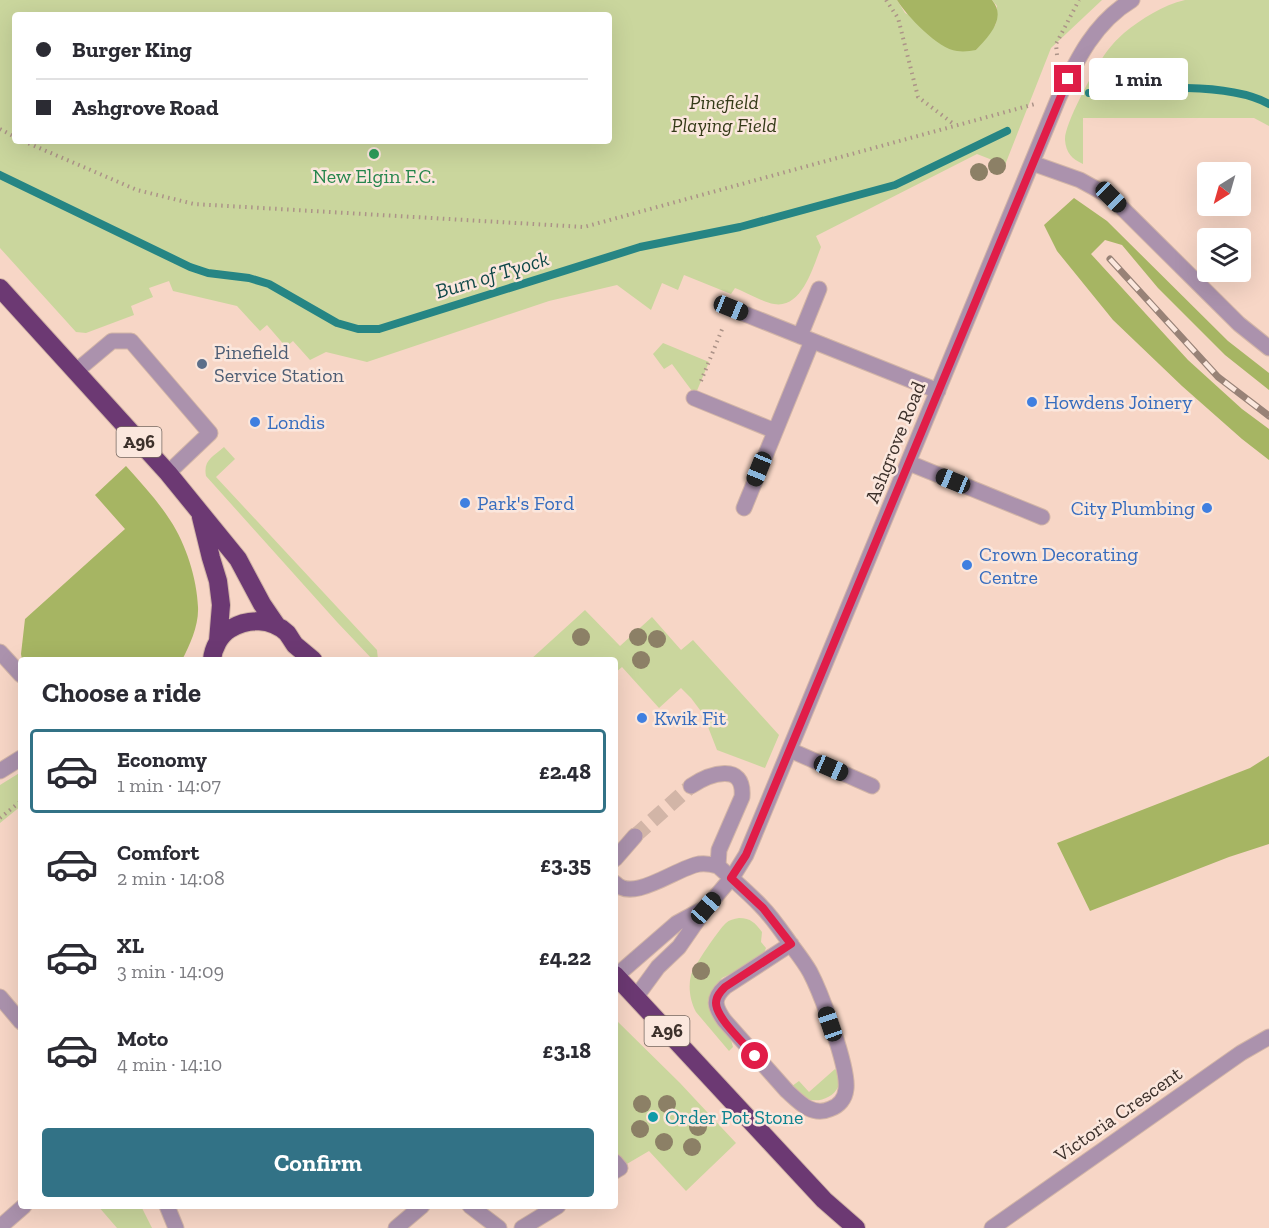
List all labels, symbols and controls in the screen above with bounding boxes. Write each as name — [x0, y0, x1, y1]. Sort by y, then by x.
text: Burger King — [72, 36, 192, 63]
callout: 1 min — [1089, 58, 1188, 100]
route end — [1054, 65, 1081, 92]
text: 1 min — [1115, 67, 1162, 91]
park label: Pinefield Playing Field — [671, 90, 777, 137]
text: Ashgrove Road — [72, 94, 218, 121]
marker: New Elgin F.C. — [367, 147, 381, 161]
north arrow — [1197, 162, 1251, 216]
map controls — [1197, 162, 1251, 282]
place label: New Elgin F.C. — [312, 164, 436, 188]
car — [1092, 178, 1130, 216]
button: layers — [1197, 228, 1251, 282]
water label: Burn of Tyock — [432, 245, 552, 304]
car — [711, 293, 751, 323]
place label: Pinefield Service Station — [214, 340, 344, 387]
marker: Pinefield Service Station — [195, 357, 209, 371]
street label: Ashgrove Road — [860, 378, 930, 506]
place label: Howdens Joinery — [1044, 390, 1193, 414]
marker: Howdens Joinery — [1025, 395, 1039, 409]
place label: Londis — [267, 410, 325, 434]
marker: Londis — [248, 415, 262, 429]
road number: A96 — [116, 427, 162, 457]
car — [744, 449, 774, 489]
car — [933, 466, 973, 496]
place label: Park's Ford — [477, 491, 574, 515]
marker: Park's Ford — [458, 496, 472, 510]
place label: City Plumbing — [1071, 496, 1195, 520]
marker: City Plumbing — [1200, 501, 1214, 515]
place label: Crown Decorating Centre — [979, 542, 1138, 589]
marker: Crown Decorating Centre — [960, 558, 974, 572]
text: Choose a ride — [42, 677, 201, 709]
place label: Kwik Fit — [654, 706, 727, 730]
marker: Kwik Fit — [635, 711, 649, 725]
icon: car — [45, 744, 99, 798]
text: Economy — [117, 746, 207, 773]
car — [811, 752, 851, 784]
text: £2.48 — [539, 758, 591, 785]
text: 1 min · 14:07 — [117, 773, 221, 797]
icon: car — [45, 837, 99, 891]
text: Comfort — [117, 839, 199, 866]
text: £3.35 — [540, 851, 591, 878]
text: 2 min · 14:08 — [117, 866, 225, 890]
car — [687, 889, 725, 927]
icon: car — [45, 930, 99, 984]
text: XL — [117, 932, 144, 959]
text: £4.22 — [539, 944, 591, 971]
text: 3 min · 14:09 — [117, 959, 224, 983]
car — [816, 1004, 844, 1044]
road number: A96 — [644, 1016, 690, 1046]
icon: car — [45, 1023, 99, 1077]
text: Moto — [117, 1025, 168, 1052]
text: £3.18 — [543, 1037, 591, 1064]
route start — [741, 1042, 768, 1069]
text: 4 min · 14:10 — [117, 1052, 222, 1076]
street label: Victoria Crescent — [1049, 1061, 1187, 1168]
place label: Order Pot Stone — [665, 1105, 803, 1129]
marker: Order Pot Stone — [646, 1110, 660, 1124]
button: Confirm — [42, 1128, 594, 1197]

